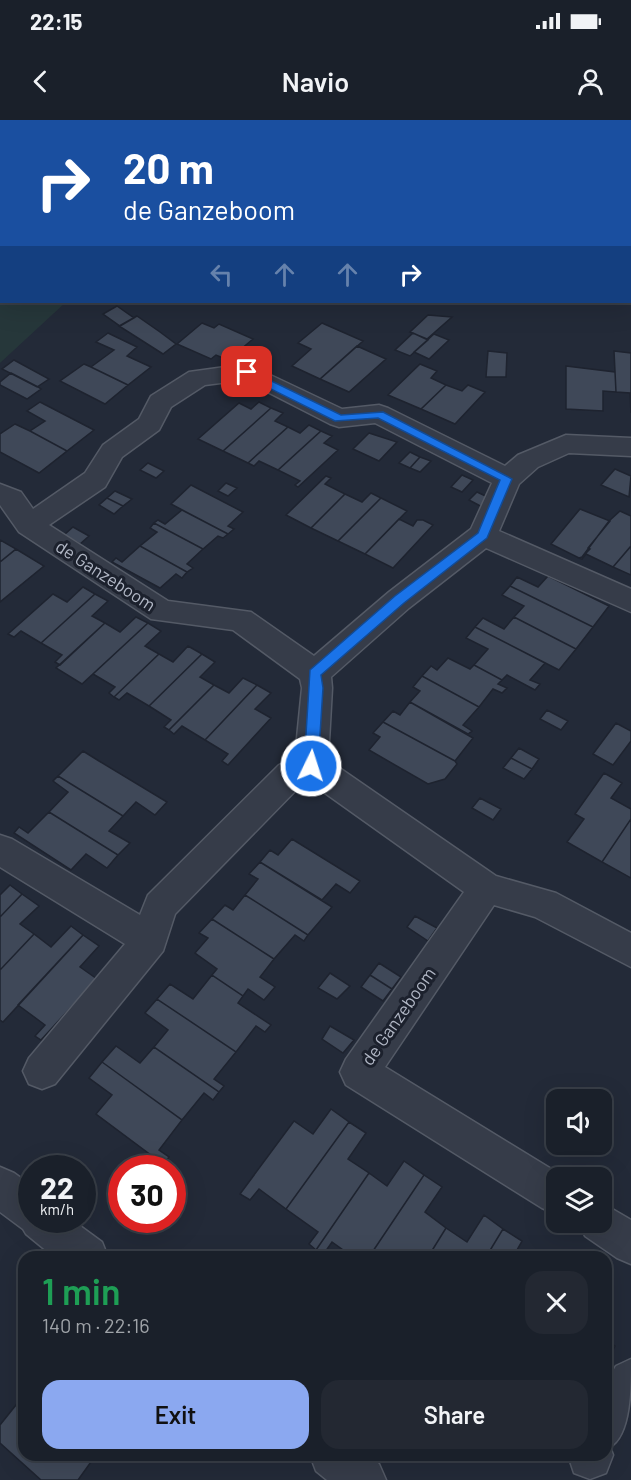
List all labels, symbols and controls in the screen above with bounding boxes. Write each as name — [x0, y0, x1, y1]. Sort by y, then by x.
text: 22:15 — [30, 8, 82, 34]
icon: back — [24, 65, 57, 98]
text: Navio — [282, 65, 349, 97]
icon: person — [574, 65, 607, 98]
text: 20 m — [123, 142, 214, 192]
icon: right — [24, 144, 102, 222]
text: de Ganzeboom — [123, 193, 295, 225]
icon: left — [205, 258, 238, 291]
icon: ahead — [268, 258, 301, 291]
icon: ahead — [331, 258, 364, 291]
icon: right — [394, 258, 427, 291]
pin — [221, 346, 272, 397]
icon: arrive — [230, 355, 263, 388]
street label: de Ganzeboom — [52, 535, 160, 615]
position arrow — [279, 734, 343, 798]
street label: de Ganzeboom — [356, 963, 440, 1069]
map controls — [546, 1089, 612, 1233]
button: sound — [546, 1089, 612, 1155]
speed limit sign: 30 — [108, 1155, 186, 1233]
button: layers — [546, 1167, 612, 1233]
text: 22 — [40, 1169, 74, 1205]
text: km/h — [40, 1200, 74, 1218]
text: 1 min — [42, 1269, 121, 1312]
button: close — [525, 1271, 588, 1334]
text: 140 m · 22:16 — [42, 1313, 150, 1337]
button: Exit — [42, 1380, 309, 1449]
button: Share — [321, 1380, 588, 1449]

